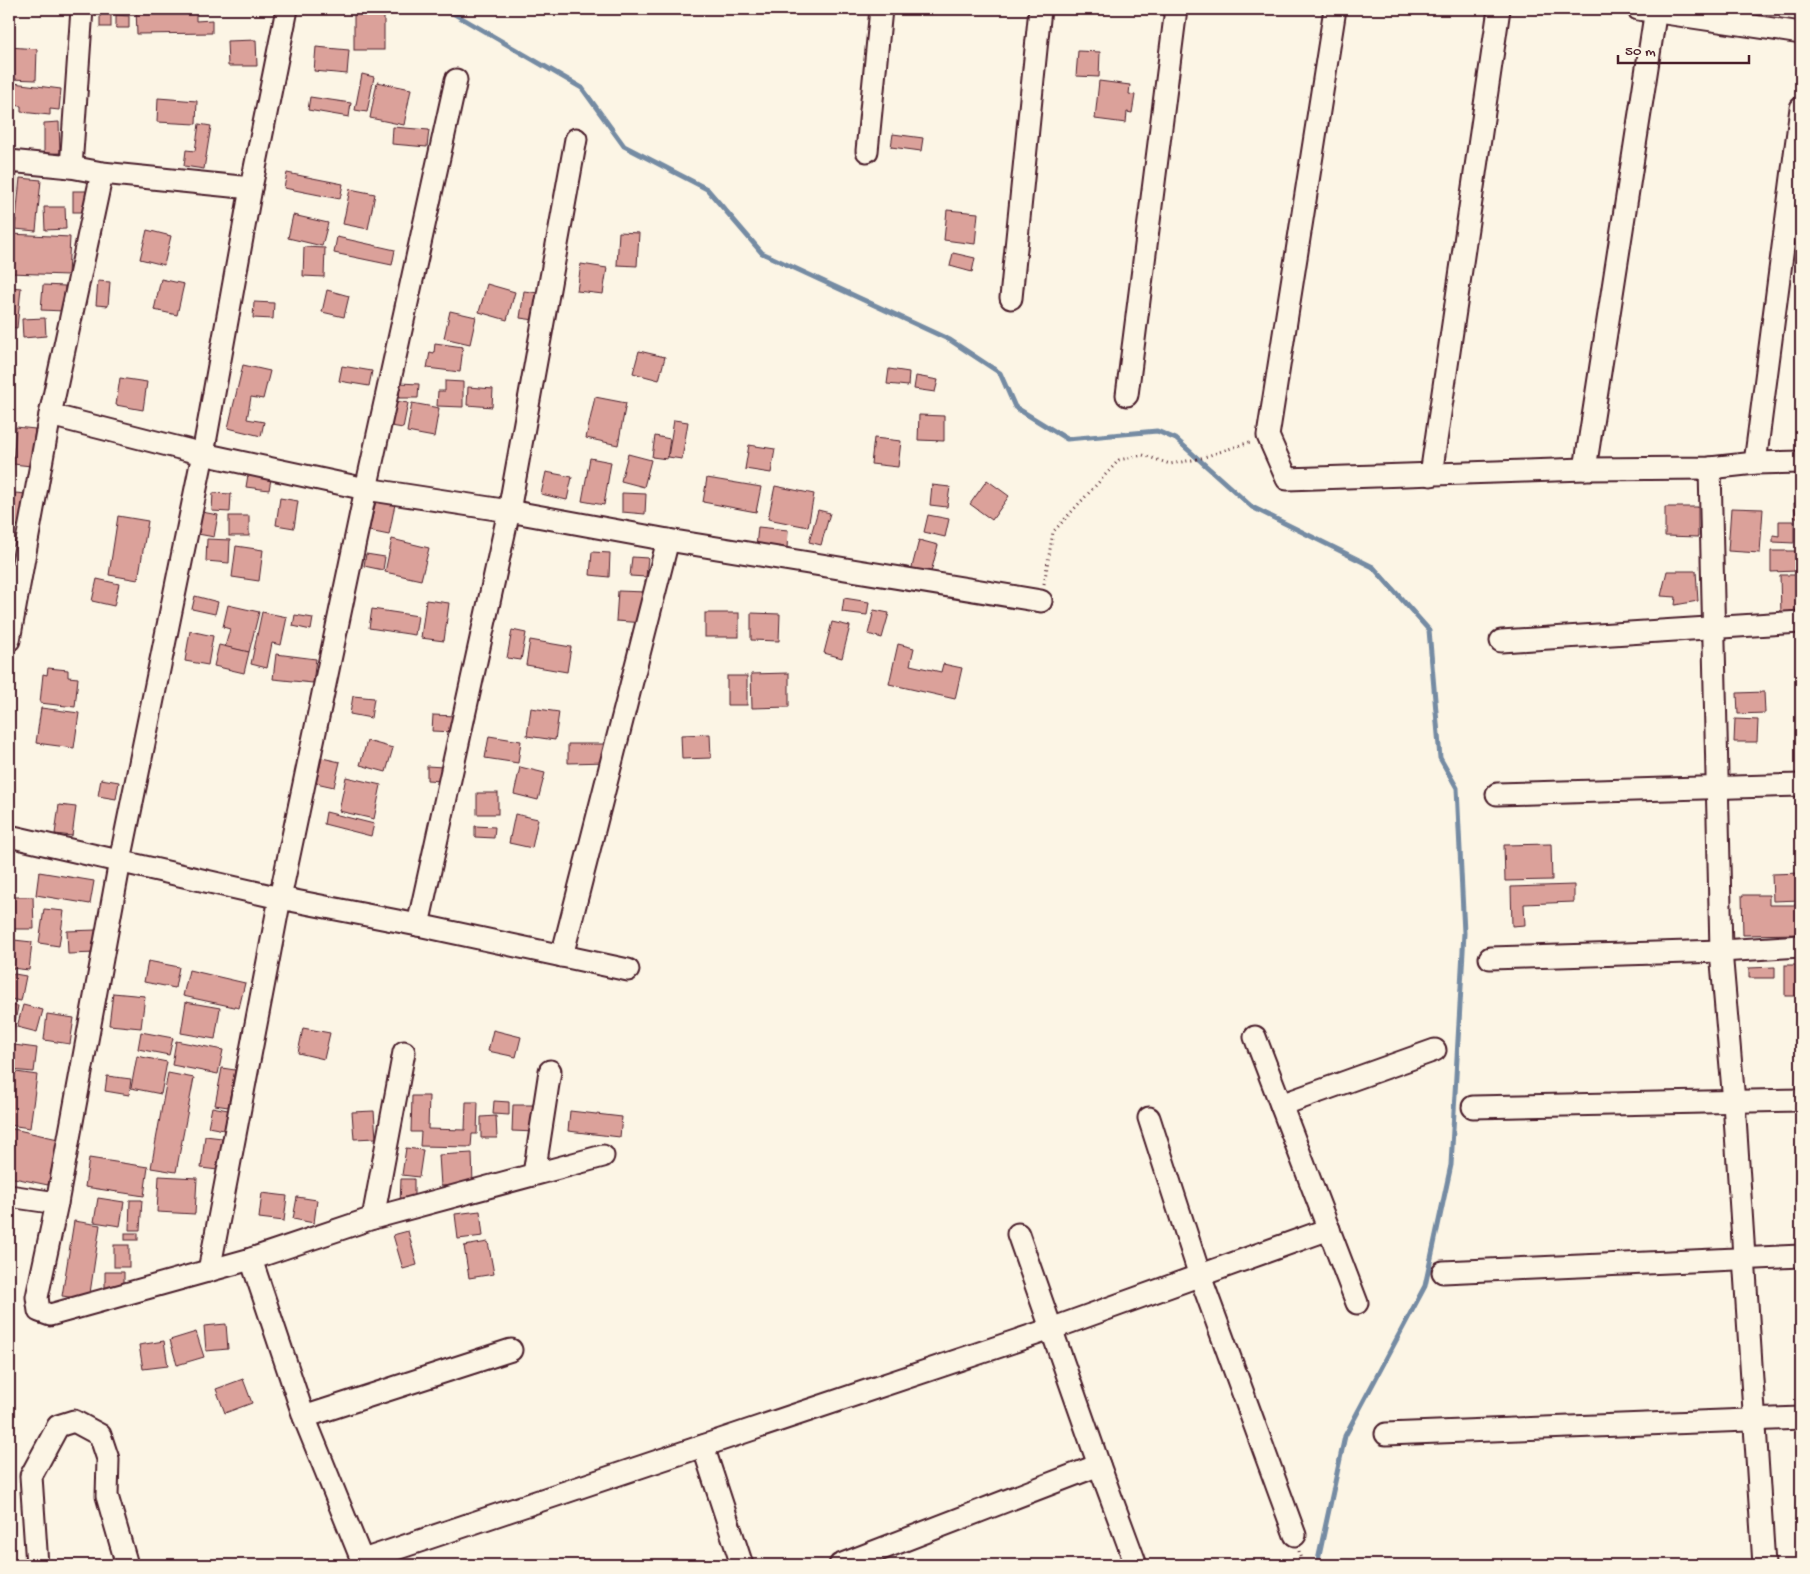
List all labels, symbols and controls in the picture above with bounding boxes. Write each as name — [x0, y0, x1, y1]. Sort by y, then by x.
scale bar — [1618, 32, 1749, 64]
text: 50 m — [1625, 43, 1656, 61]

